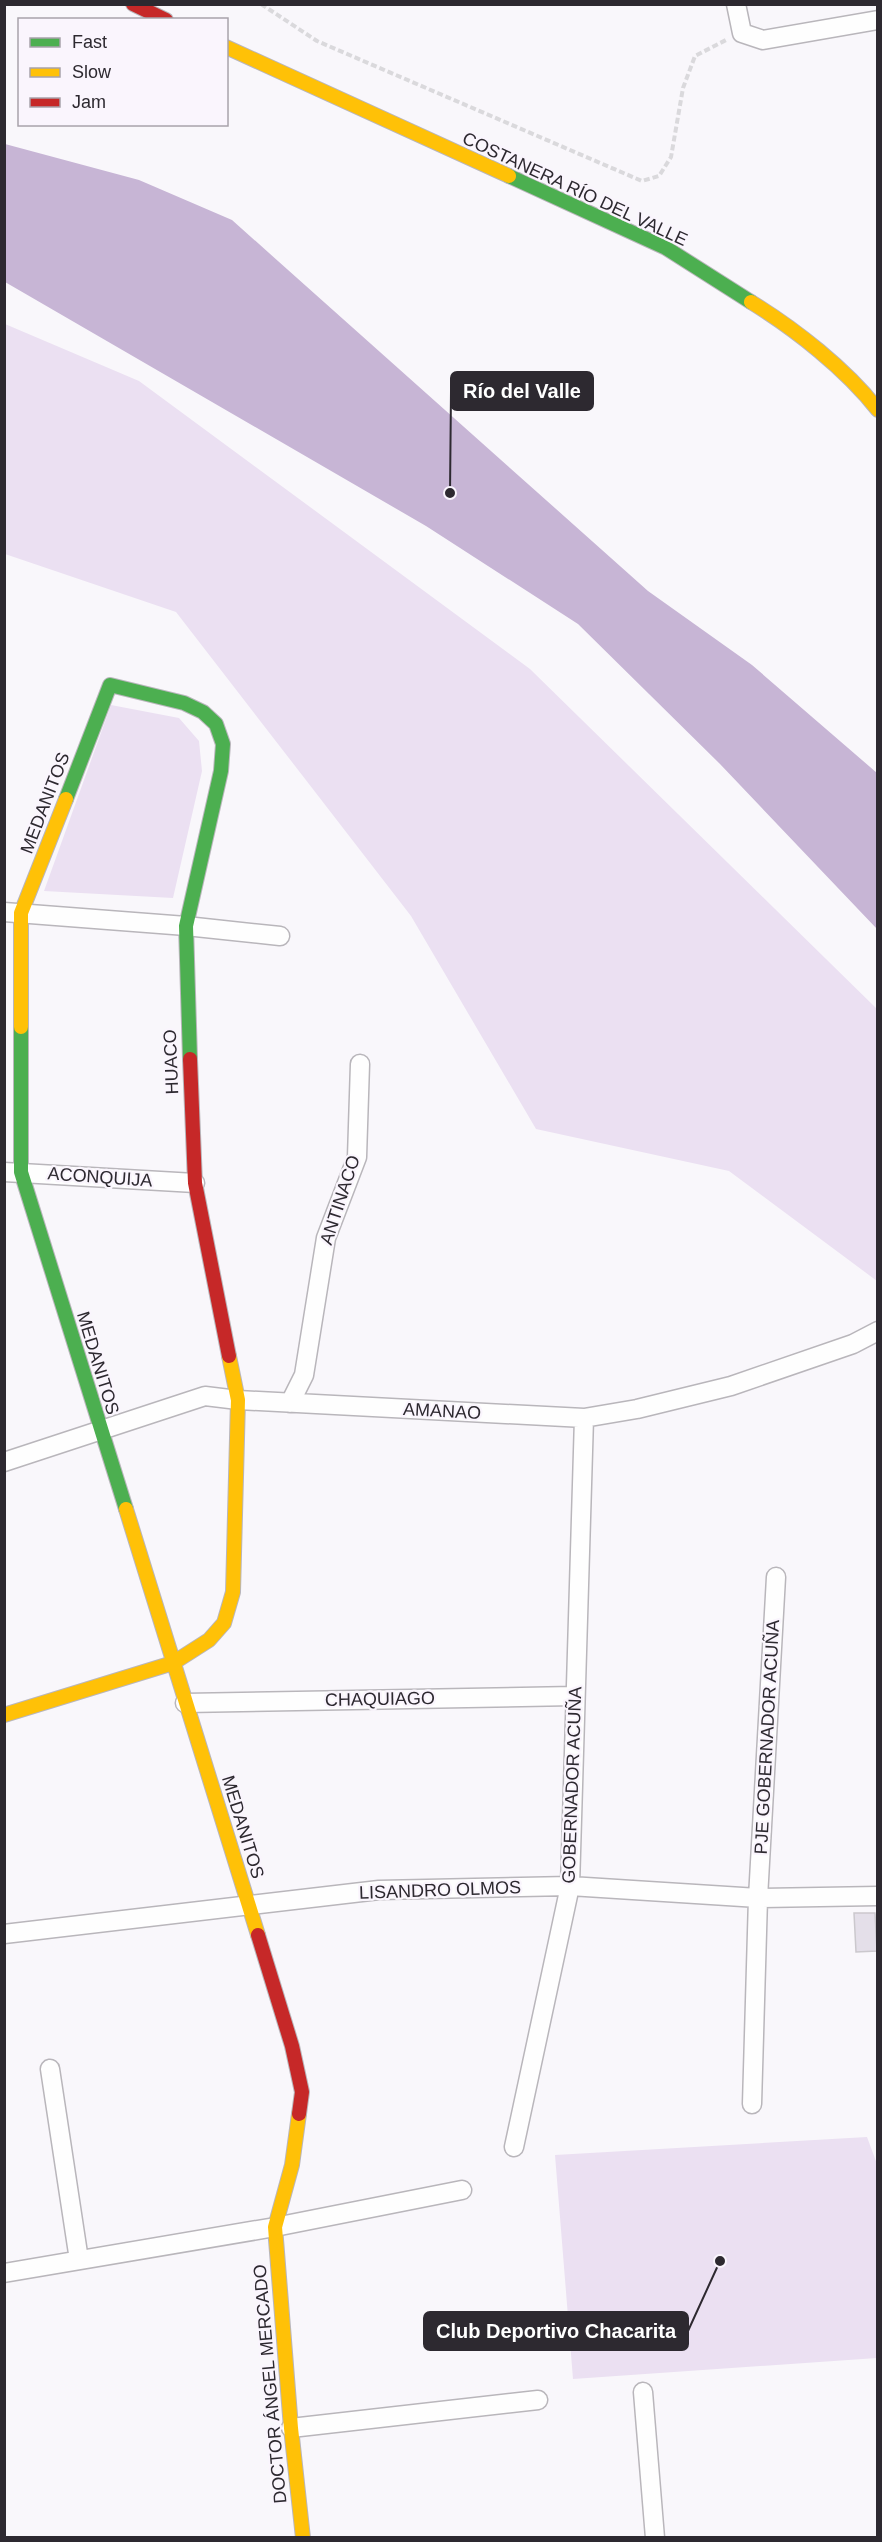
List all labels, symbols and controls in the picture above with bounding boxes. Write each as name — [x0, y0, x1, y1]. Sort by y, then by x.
legend — [18, 18, 228, 126]
text: Fast — [72, 32, 107, 52]
text: Slow — [72, 62, 112, 82]
text: Jam — [72, 92, 106, 112]
street label: COSTANERA RÍO DEL VALLE — [459, 128, 691, 250]
callout: Río del Valle — [451, 372, 593, 410]
text: Río del Valle — [463, 380, 581, 402]
street label: MEDANITOS — [17, 750, 73, 856]
street label: HUACO — [160, 1029, 182, 1095]
street label: ANTINACO — [316, 1153, 364, 1247]
street label: ACONQUIJA — [47, 1163, 153, 1191]
street label: MEDANITOS — [73, 1309, 123, 1417]
street label: AMANAO — [403, 1399, 481, 1423]
street label: PJE GOBERNADOR ACUÑA — [750, 1619, 783, 1855]
street label: GOBERNADOR ACUÑA — [558, 1686, 585, 1884]
street label: CHAQUIAGO — [325, 1688, 435, 1710]
street label: MEDANITOS — [218, 1773, 268, 1881]
street label: LISANDRO OLMOS — [359, 1877, 521, 1903]
street label: DOCTOR ÁNGEL MERCADO — [250, 2264, 290, 2504]
callout: Club Deportivo Chacarita — [424, 2312, 688, 2350]
text: Club Deportivo Chacarita — [436, 2320, 677, 2342]

